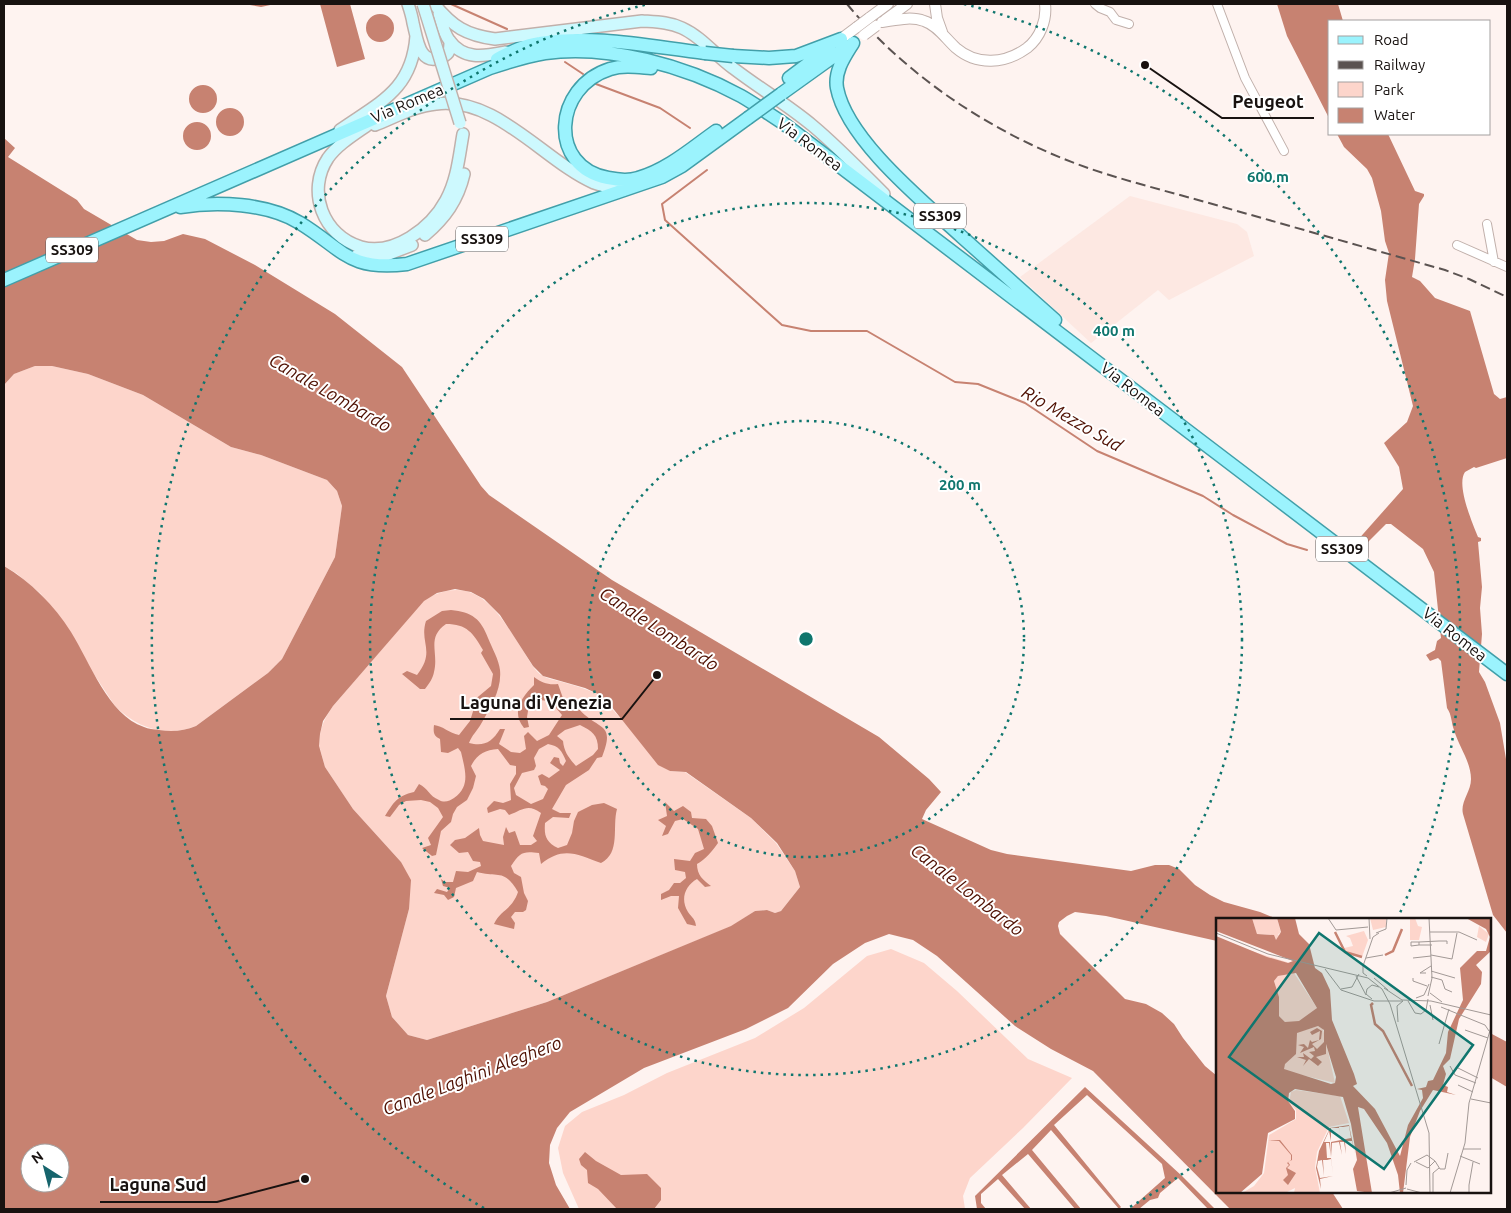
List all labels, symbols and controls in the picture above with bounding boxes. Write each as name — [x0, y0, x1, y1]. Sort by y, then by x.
legend — [1328, 20, 1491, 135]
text: Road — [1374, 31, 1409, 48]
text: Railway — [1374, 56, 1425, 73]
street label: Via Romea — [368, 80, 446, 126]
text: Park — [1374, 81, 1404, 98]
callout: Peugeot — [1222, 85, 1314, 118]
text: Peugeot — [1232, 91, 1304, 111]
text: Water — [1374, 106, 1415, 123]
street label: Via Romea — [774, 114, 846, 174]
text: 600 m — [1247, 168, 1289, 185]
road number: SS309 — [914, 204, 966, 228]
road number: SS309 — [456, 226, 508, 252]
road number: SS309 — [46, 238, 98, 262]
text: 400 m — [1093, 322, 1135, 339]
water label: Canale Lombardo — [266, 349, 395, 435]
street label: Via Romea — [1097, 358, 1169, 420]
water label: Rio Mezzo Sud — [1019, 381, 1127, 455]
text: 200 m — [939, 476, 981, 493]
road number: SS309 — [1316, 536, 1368, 562]
water label: Canale Lombardo — [596, 582, 723, 674]
street label: Via Romea — [1419, 603, 1491, 665]
centre of rings — [797, 630, 815, 648]
callout: Laguna di Venezia — [450, 686, 622, 719]
text: Laguna di Venezia — [460, 692, 612, 712]
water label: Canale Lombardo — [907, 839, 1028, 940]
inset map — [1216, 918, 1491, 1193]
water label: Canale Laghini Aleghero — [379, 1032, 564, 1118]
north arrow — [20, 1143, 70, 1193]
text: N — [28, 1148, 46, 1167]
callout: Laguna Sud — [100, 1169, 217, 1202]
text: Laguna Sud — [109, 1174, 207, 1194]

